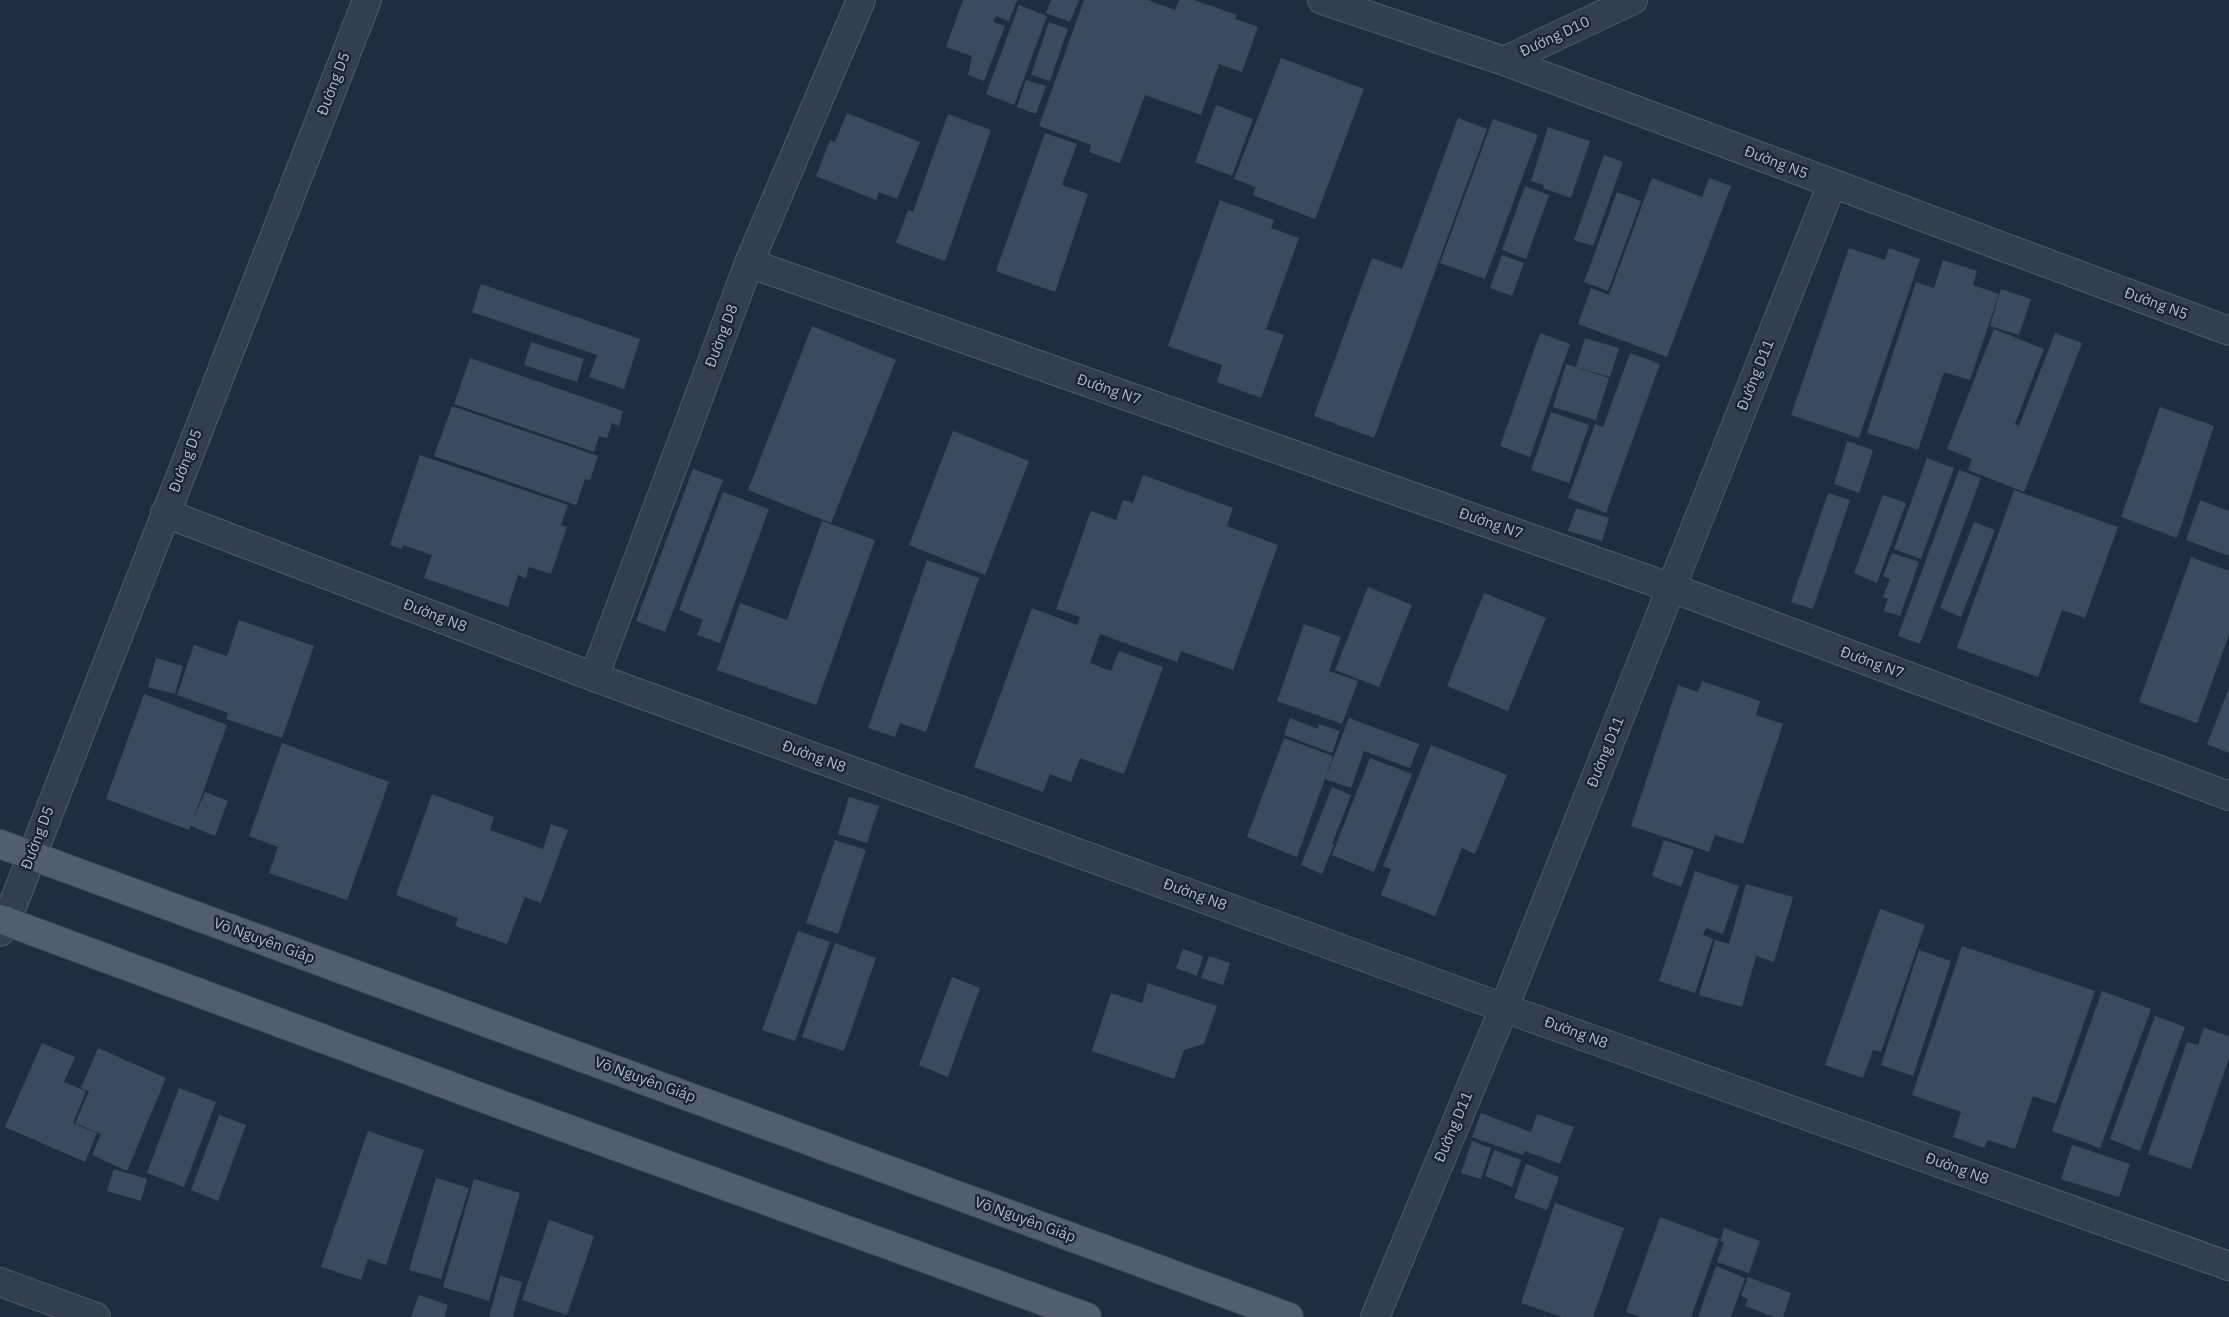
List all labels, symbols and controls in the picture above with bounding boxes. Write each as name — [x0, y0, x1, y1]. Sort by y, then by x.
street label: Đường D10 — [1517, 13, 1593, 61]
street label: Đường D5 — [314, 50, 354, 118]
street label: Đường N5 — [1742, 143, 1810, 183]
street label: Đường N5 — [2122, 284, 2190, 324]
street label: Đường D8 — [702, 302, 742, 370]
street label: Đường D11 — [1734, 337, 1778, 413]
street label: Đường N7 — [1075, 371, 1143, 409]
street label: Đường D5 — [166, 427, 206, 495]
street label: Đường N7 — [1457, 505, 1525, 543]
street label: Đường N8 — [401, 596, 469, 636]
street label: Đường N7 — [1838, 643, 1906, 683]
street label: Đường D11 — [1584, 714, 1628, 790]
street label: Đường N8 — [780, 737, 848, 777]
street label: Đường D5 — [18, 804, 58, 872]
street label: Đường N8 — [1161, 875, 1229, 915]
street label: Võ Nguyên Giáp — [211, 914, 317, 968]
street label: Đường N8 — [1542, 1013, 1610, 1053]
street label: Võ Nguyên Giáp — [592, 1053, 698, 1107]
street label: Đường D11 — [1431, 1089, 1477, 1165]
street label: Đường N8 — [1923, 1149, 1991, 1189]
street label: Võ Nguyên Giáp — [972, 1193, 1078, 1247]

